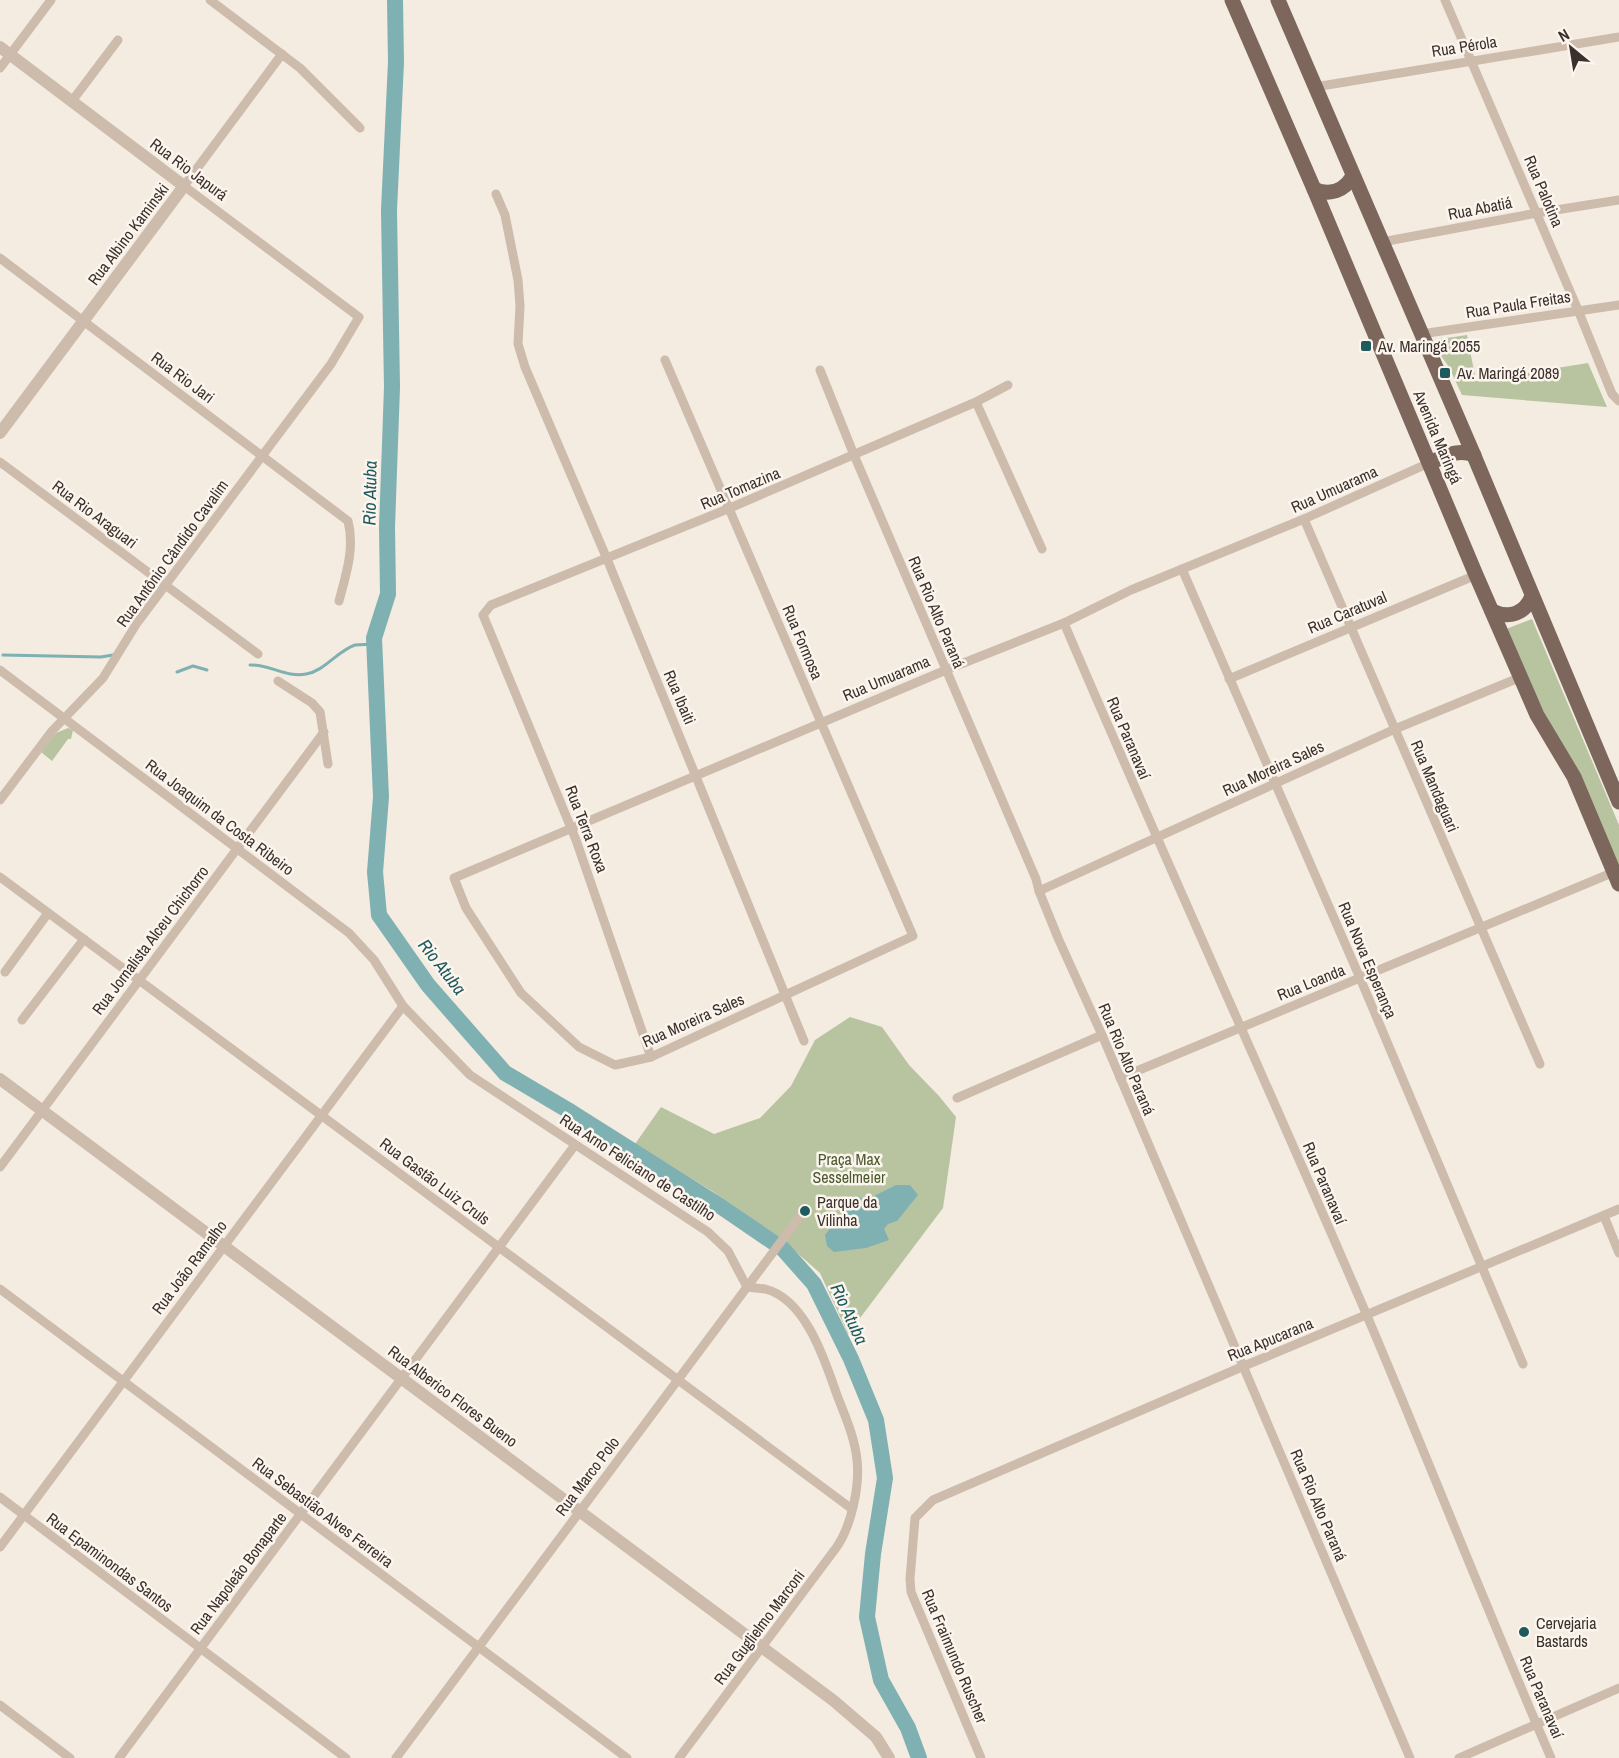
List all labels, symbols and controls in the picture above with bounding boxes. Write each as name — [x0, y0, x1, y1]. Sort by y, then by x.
north arrow — [1541, 18, 1601, 78]
text: N — [1554, 23, 1573, 47]
street label: Rua Pérola — [1430, 30, 1499, 62]
street label: Rua Rio Japurá — [146, 133, 233, 206]
street label: Rua Palotina — [1519, 152, 1569, 231]
street label: Rua Albino Kaminski — [82, 178, 174, 290]
street label: Rua Abatiá — [1446, 191, 1515, 225]
street label: Rua Paula Freitas — [1464, 285, 1572, 323]
place label: Av. Maringá 2055 — [1377, 335, 1480, 357]
marker: Av. Maringá 2055 — [1359, 339, 1373, 353]
street label: Rua Rio Jari — [147, 346, 219, 408]
place label: Av. Maringá 2089 — [1456, 362, 1559, 384]
marker: Av. Maringá 2089 — [1438, 366, 1452, 380]
street label: Avenida Maringá — [1408, 386, 1468, 488]
water label: Rio Atuba — [356, 460, 383, 526]
street label: Rua Umuarama — [1287, 460, 1381, 518]
street label: Rua Tomazina — [697, 461, 784, 515]
street label: Rua Rio Araguari — [48, 475, 142, 553]
street label: Rua Antônio Cândido Cavalim — [111, 475, 233, 631]
street label: Rua Rio Alto Paraná — [904, 553, 971, 672]
street label: Rua Caratuval — [1304, 585, 1390, 639]
street label: Rua Formosa — [777, 601, 829, 683]
street label: Rua Umuarama — [839, 650, 934, 706]
street label: Rua Ibaiti — [659, 667, 701, 727]
street label: Rua Paranavaí — [1102, 693, 1156, 783]
street label: Rua Moreira Sales — [1219, 735, 1327, 801]
street label: Rua Mandaguari — [1406, 737, 1464, 835]
street label: Rua Joaquim da Costa Ribeiro — [141, 754, 299, 880]
street label: Rua Terra Roxa — [560, 782, 614, 876]
street label: Rua Jornalista Alceu Chichorro — [87, 861, 213, 1019]
street label: Rua Nova Esperança — [1334, 898, 1403, 1022]
water label: Rio Atuba — [413, 934, 472, 1000]
street label: Rua Loanda — [1274, 958, 1349, 1006]
street label: Rua Moreira Sales — [639, 988, 747, 1052]
street label: Rua Rio Alto Paraná — [1094, 1000, 1161, 1119]
street label: Rua Arno Feliciano de Castilho — [556, 1108, 720, 1226]
street label: Rua Gastão Luiz Cruls — [375, 1132, 495, 1230]
street label: Rua Paranavaí — [1298, 1138, 1352, 1228]
park label: Praça Max Sesselmeier — [813, 1148, 886, 1188]
place label: Parque da Vilinha — [817, 1191, 878, 1231]
marker: Parque da Vilinha — [798, 1204, 812, 1218]
street label: Rua João Ramalho — [146, 1216, 232, 1318]
water label: Rio Atuba — [824, 1279, 874, 1348]
street label: Rua Apucarana — [1224, 1312, 1317, 1366]
street label: Rua Alberico Flores Bueno — [384, 1340, 522, 1452]
street label: Rua Marco Polo — [550, 1432, 624, 1520]
street label: Rua Rio Alto Paraná — [1286, 1446, 1353, 1565]
street label: Rua Sebastião Alves Ferreira — [248, 1452, 399, 1573]
street label: Rua Epaminondas Santos — [42, 1507, 178, 1617]
street label: Rua Napoleão Bonaparte — [185, 1507, 291, 1639]
street label: Rua Guglielmo Marconi — [709, 1565, 809, 1689]
street label: Rua Fraimundo Ruscher — [917, 1586, 993, 1727]
place label: Cervejaria Bastards — [1536, 1612, 1597, 1652]
marker: Cervejaria Bastards — [1517, 1625, 1531, 1639]
street label: Rua Paranavaí — [1515, 1652, 1569, 1742]

